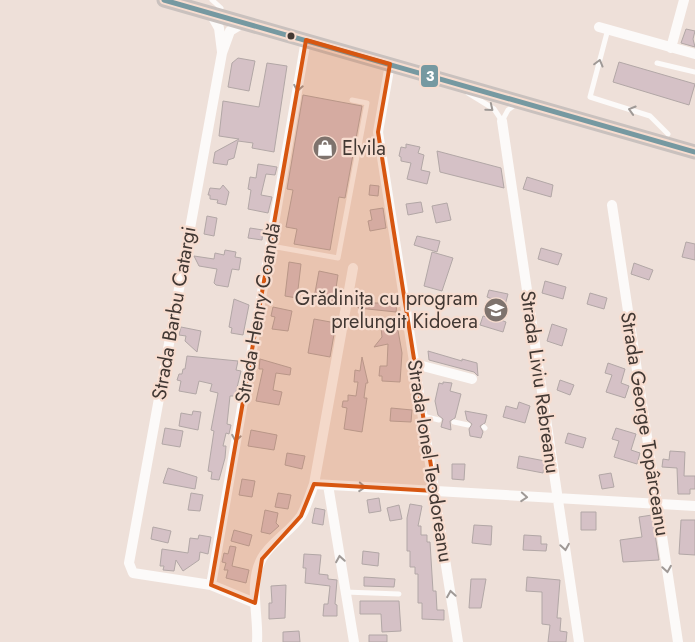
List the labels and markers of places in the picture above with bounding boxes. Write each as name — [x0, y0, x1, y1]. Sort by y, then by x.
unlabelled marker — [286, 31, 296, 41]
place label: Elvila — [342, 134, 386, 163]
shop icon: Elvila — [312, 135, 338, 161]
place label: Grădinița cu program prelungit Kidoera — [295, 284, 478, 336]
school or university icon: Grădinița cu program prelungit Kidoera — [483, 297, 509, 323]

